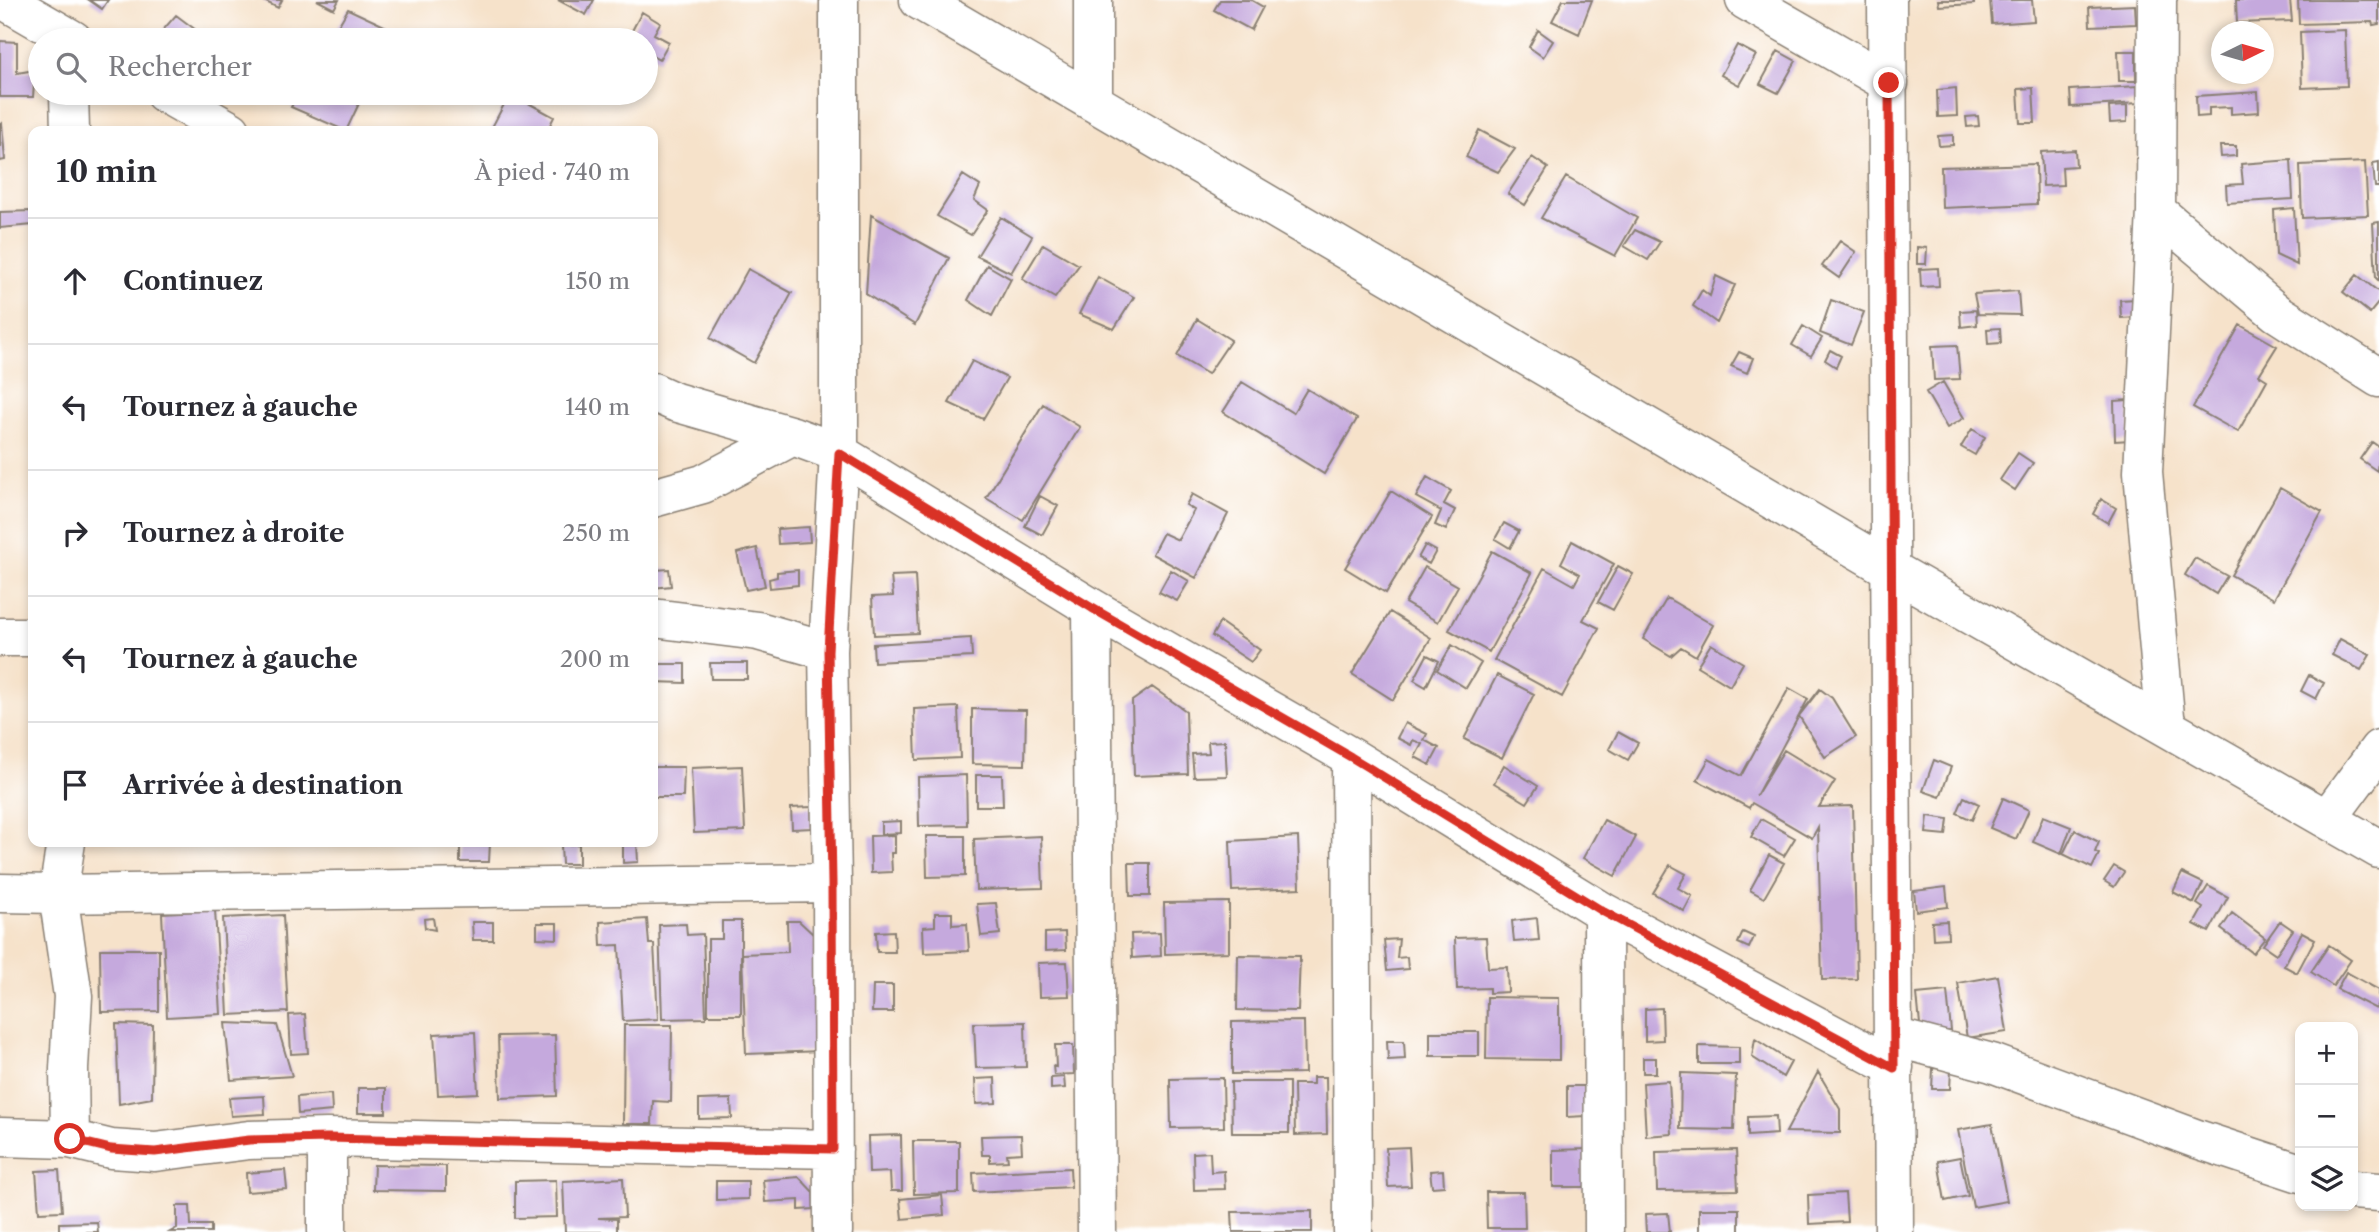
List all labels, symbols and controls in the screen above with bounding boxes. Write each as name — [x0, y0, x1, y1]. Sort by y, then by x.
north arrow — [2211, 21, 2274, 84]
search box — [28, 28, 658, 105]
icon: search — [52, 48, 90, 86]
text: Rechercher — [108, 51, 252, 83]
route end — [1873, 67, 1904, 98]
text: 10 min — [56, 153, 157, 190]
text: À pied · 740 m — [475, 158, 630, 186]
icon: ahead — [56, 262, 94, 300]
text: Continuez — [123, 265, 263, 297]
text: 150 m — [566, 267, 630, 295]
icon: left — [56, 388, 94, 426]
text: Tournez à gauche — [123, 391, 358, 423]
text: 140 m — [565, 393, 630, 421]
icon: right — [56, 514, 94, 552]
text: Tournez à droite — [123, 517, 345, 549]
text: 250 m — [562, 519, 630, 547]
icon: left — [56, 640, 94, 678]
text: Tournez à gauche — [123, 643, 358, 675]
text: 200 m — [560, 645, 630, 673]
icon: arrive — [56, 766, 94, 804]
text: Arrivée à destination — [123, 769, 403, 801]
map controls — [2295, 1022, 2358, 1211]
button: + — [2295, 1022, 2358, 1085]
button: − — [2295, 1085, 2358, 1148]
route start — [54, 1123, 85, 1154]
button: layers — [2295, 1148, 2358, 1211]

